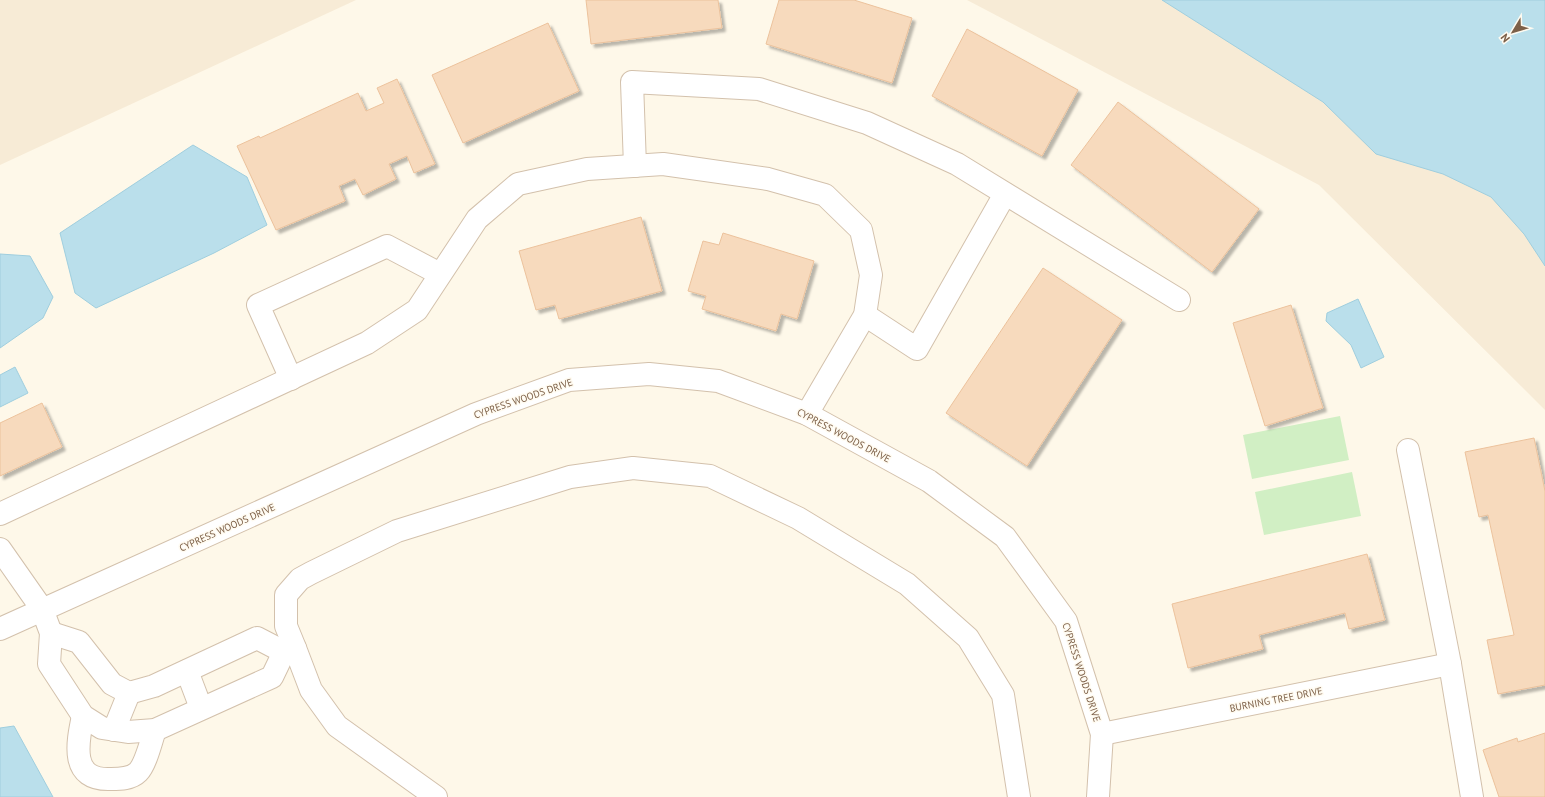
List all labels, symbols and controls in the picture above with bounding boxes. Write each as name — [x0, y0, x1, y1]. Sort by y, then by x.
north arrow — [1493, 12, 1533, 52]
text: N — [1497, 31, 1513, 45]
street label: CYPRESS WOODS DRIVE — [472, 375, 574, 421]
street label: CYPRESS WOODS DRIVE — [795, 405, 893, 466]
street label: CYPRESS WOODS DRIVE — [177, 500, 277, 554]
street label: CYPRESS WOODS DRIVE — [1059, 621, 1104, 723]
street label: BURNING TREE DRIVE — [1228, 684, 1324, 715]

